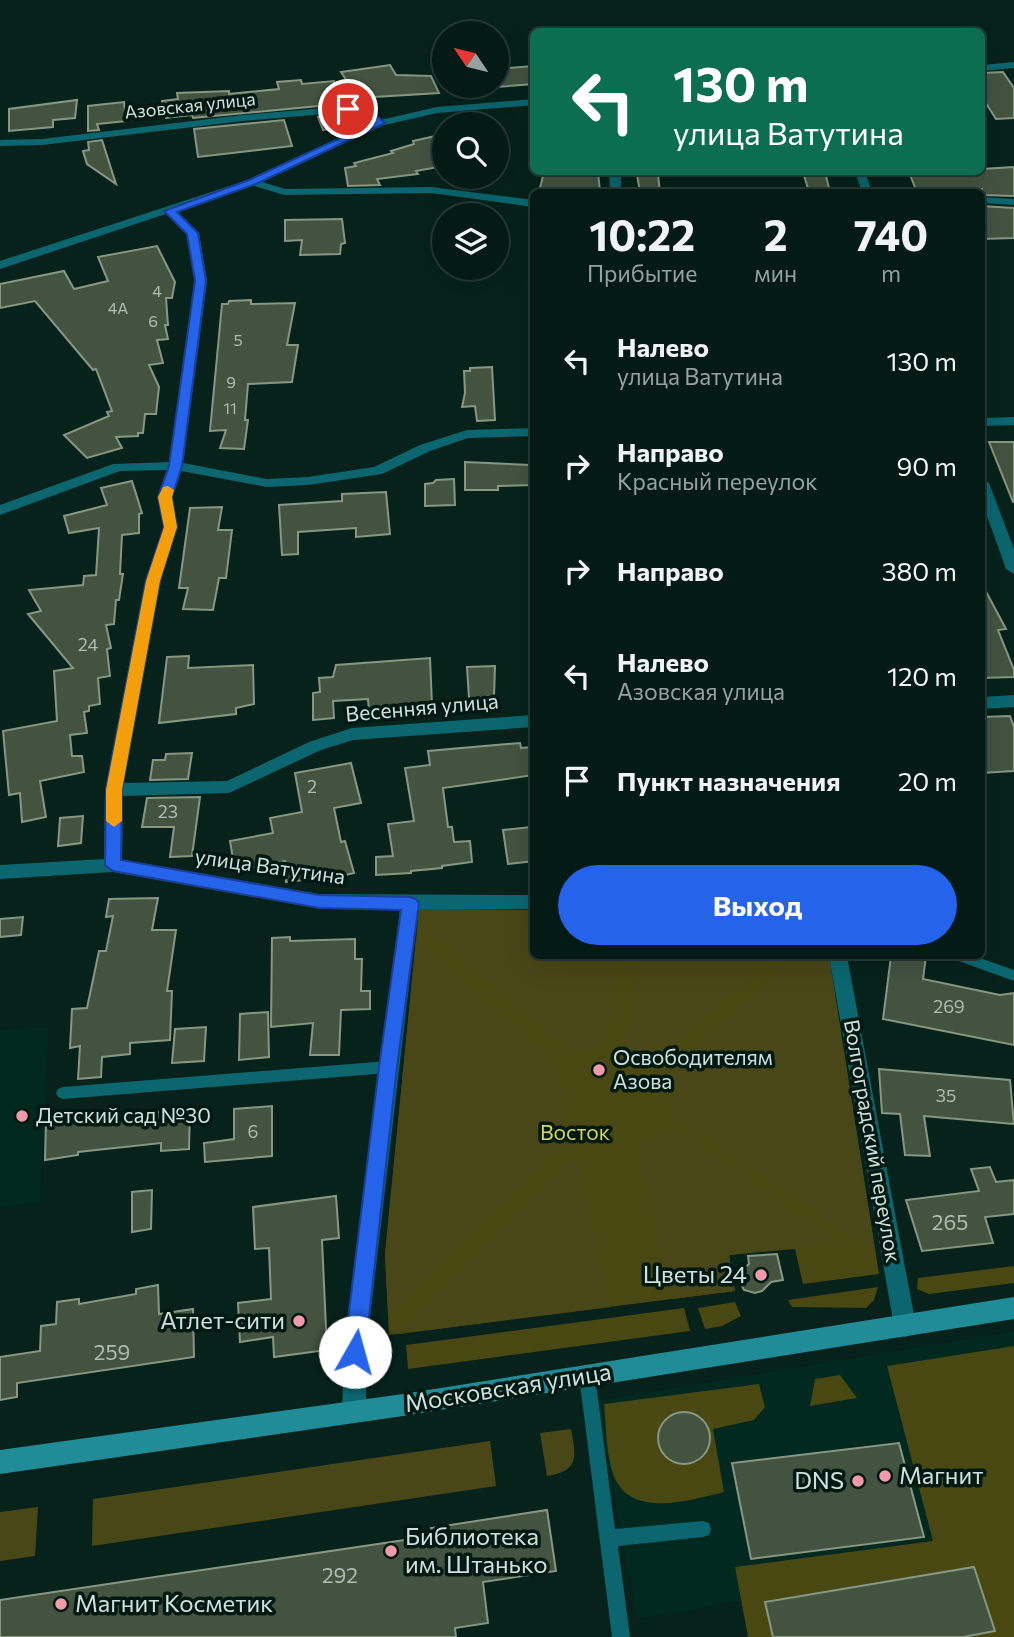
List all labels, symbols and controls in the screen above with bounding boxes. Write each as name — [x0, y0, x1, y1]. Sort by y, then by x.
north arrow — [432, 21, 509, 98]
map controls — [432, 21, 509, 280]
text: 130 m — [673, 52, 808, 112]
icon: left — [558, 56, 649, 147]
pin — [318, 79, 378, 139]
street label: Азовская улица — [123, 87, 256, 123]
icon: arrive — [329, 90, 367, 128]
button: search — [432, 112, 509, 189]
text: улица Ватутина — [673, 112, 904, 152]
button: layers — [432, 203, 509, 280]
text: 10:22 — [589, 208, 695, 260]
text: 2 — [764, 208, 788, 260]
text: 740 — [854, 208, 928, 260]
text: Прибытие — [587, 259, 697, 287]
text: мин — [754, 259, 797, 287]
text: m — [881, 259, 901, 287]
house number: 4 — [152, 281, 162, 300]
house number: 4А — [108, 298, 128, 317]
house number: 6 — [148, 311, 158, 330]
house number: 5 — [233, 330, 243, 349]
text: Налево — [617, 331, 709, 362]
icon: left — [558, 342, 596, 380]
text: 130 m — [886, 345, 957, 376]
text: улица Ватутина — [617, 362, 783, 390]
house number: 9 — [226, 372, 236, 391]
house number: 11 — [223, 398, 237, 417]
text: Направо — [617, 436, 724, 467]
icon: right — [558, 447, 596, 485]
text: 90 m — [897, 450, 957, 481]
text: Красный переулок — [617, 467, 818, 495]
icon: right — [558, 552, 596, 590]
text: Направо — [617, 555, 724, 586]
text: 380 m — [882, 555, 957, 586]
house number: 24 — [78, 633, 98, 655]
text: Налево — [617, 646, 709, 677]
icon: left — [558, 657, 596, 695]
text: 120 m — [887, 660, 957, 691]
text: Азовская улица — [617, 677, 785, 705]
street label: Весенняя улица — [344, 687, 499, 726]
icon: arrive — [558, 762, 596, 800]
text: Пункт назначения — [617, 765, 841, 796]
text: 20 m — [898, 765, 957, 796]
house number: 2 — [307, 775, 317, 797]
house number: 23 — [158, 800, 178, 822]
street label: улица Ватутина — [193, 843, 347, 888]
button: Выход — [558, 865, 957, 945]
house number: 269 — [933, 995, 965, 1017]
street label: Волгоградский переулок — [840, 1017, 907, 1264]
place label: Освободителям Азова — [613, 1044, 773, 1093]
marker: Освободителям Азова — [591, 1062, 607, 1078]
house number: 35 — [936, 1084, 956, 1106]
place label: Детский сад №30 — [36, 1102, 211, 1127]
marker: Детский сад №30 — [14, 1108, 30, 1124]
park label: Восток — [540, 1119, 610, 1144]
house number: 6 — [248, 1120, 258, 1142]
house number: 265 — [932, 1209, 968, 1234]
place label: Цветы 24 — [643, 1259, 747, 1288]
marker: Цветы 24 — [753, 1267, 769, 1283]
place label: Атлет-сити — [160, 1305, 285, 1334]
marker: Атлет-сити — [291, 1313, 307, 1329]
position arrow — [318, 1315, 392, 1389]
house number: 259 — [94, 1339, 130, 1364]
street label: Московская улица — [403, 1356, 613, 1417]
place label: Магнит — [899, 1460, 983, 1489]
place label: DNS — [794, 1465, 844, 1494]
marker: Магнит — [877, 1468, 893, 1484]
marker: DNS — [850, 1473, 866, 1489]
place label: Библиотека им. Штанько — [405, 1521, 548, 1578]
marker: Библиотека им. Штанько — [383, 1543, 399, 1559]
house number: 292 — [322, 1562, 358, 1587]
place label: Магнит Косметик — [75, 1588, 273, 1617]
marker: Магнит Косметик — [53, 1596, 69, 1612]

